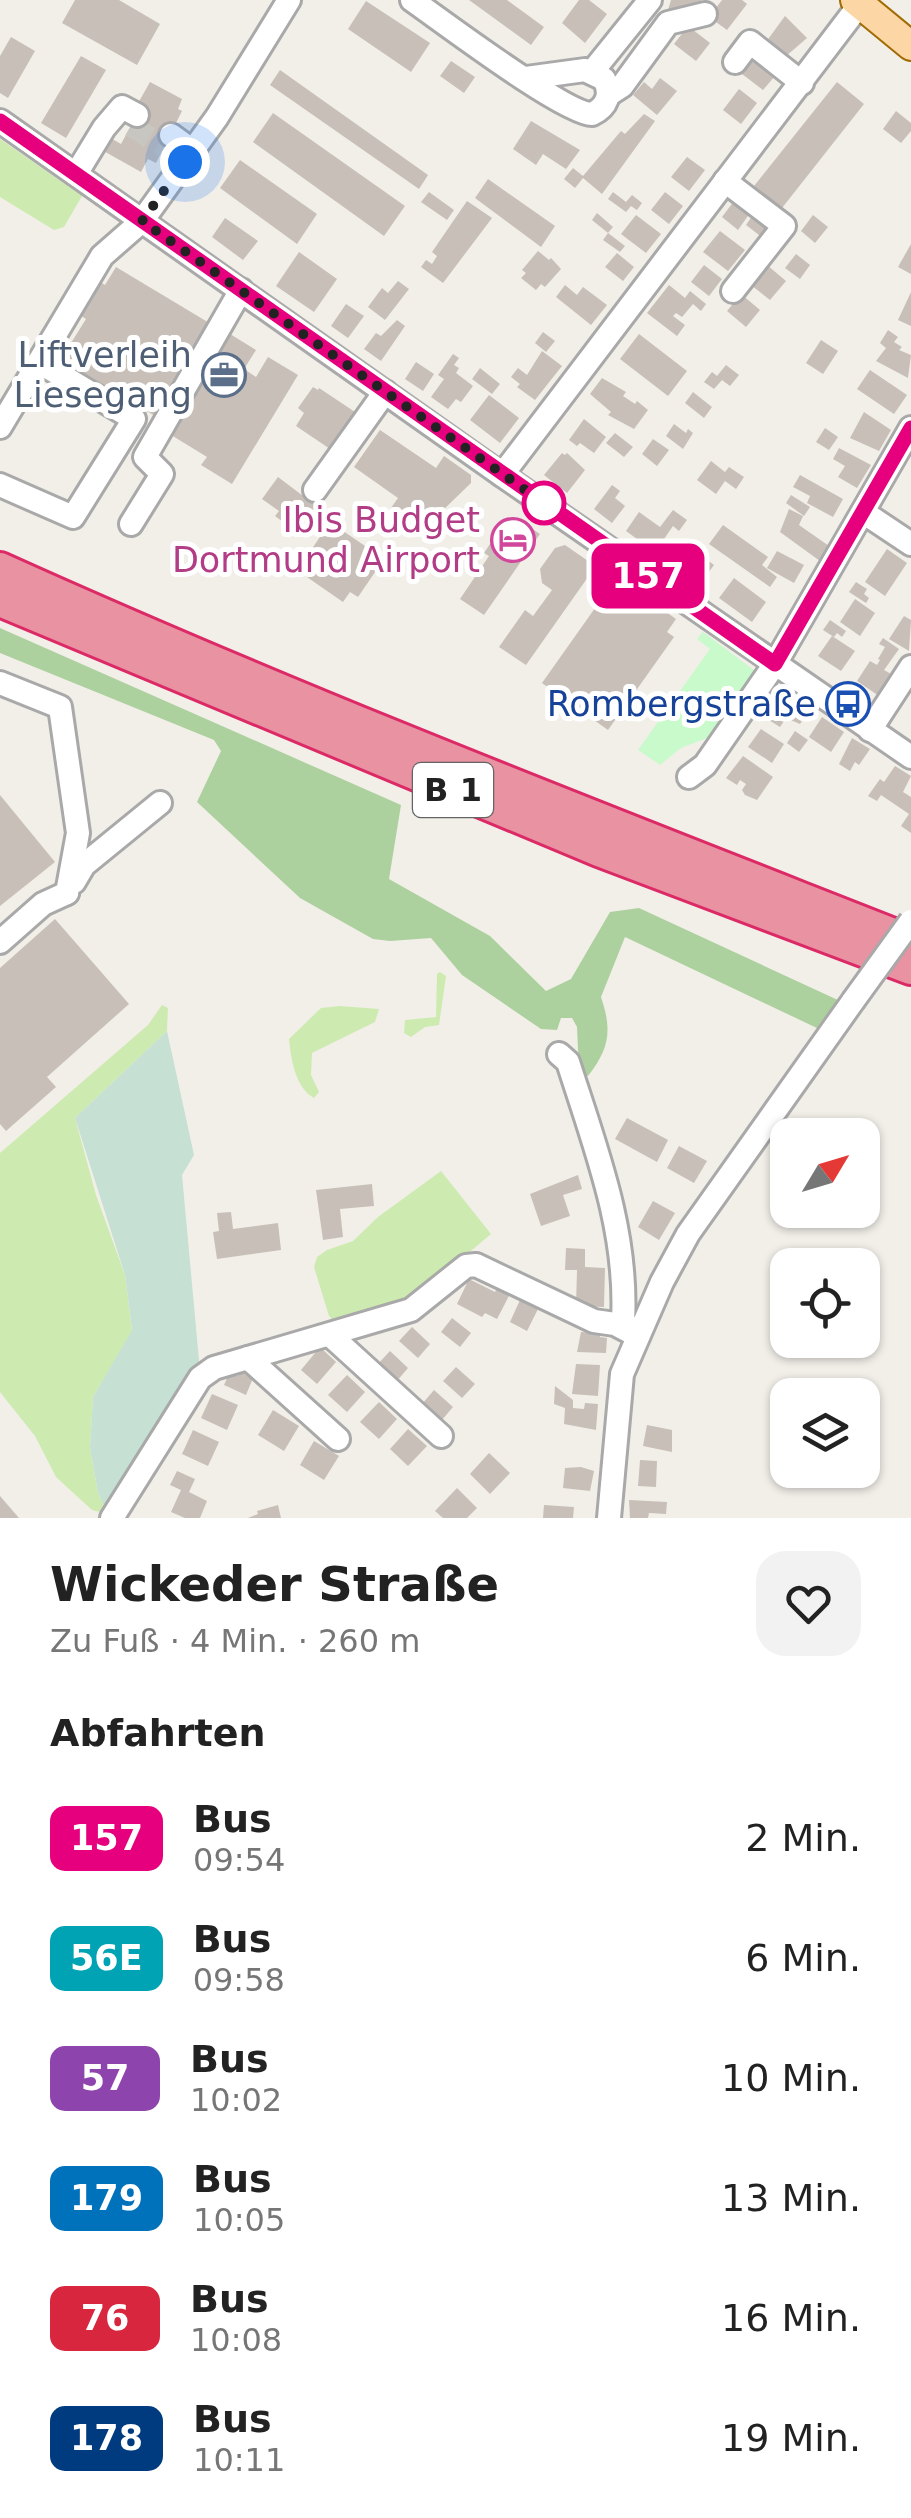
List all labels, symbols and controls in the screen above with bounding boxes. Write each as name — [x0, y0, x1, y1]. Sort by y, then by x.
your location — [160, 137, 210, 187]
place label: Liftverleih Liesegang — [13, 335, 192, 415]
office icon: Liftverleih Liesegang — [201, 352, 247, 398]
unlabelled marker — [523, 482, 565, 524]
place label: Ibis Budget Dortmund Airport — [172, 500, 480, 580]
hotel icon: Ibis Budget Dortmund Airport — [490, 517, 536, 563]
line badge: 157 — [590, 544, 706, 608]
text: 157 — [611, 556, 685, 596]
bus stop icon: Rombergstraße — [825, 681, 871, 727]
place label: Rombergstraße — [547, 684, 816, 724]
road number: B 1 — [413, 763, 493, 817]
north arrow — [770, 1118, 880, 1228]
map controls — [770, 1118, 880, 1488]
button: locate — [770, 1248, 880, 1358]
button: layers — [770, 1378, 880, 1488]
button: heart — [756, 1551, 861, 1656]
text: Wickeder Straße — [50, 1556, 499, 1612]
text: Zu Fuß · 4 Min. · 260 m — [50, 1622, 420, 1660]
text: Abfahrten — [50, 1711, 266, 1755]
text: Bus — [193, 1797, 272, 1841]
text: 2 Min. — [745, 1816, 861, 1860]
text: 157 — [70, 1818, 143, 1858]
text: 09:54 — [193, 1841, 285, 1879]
text: Bus — [193, 1917, 271, 1961]
text: 6 Min. — [745, 1936, 861, 1980]
text: 56E — [70, 1938, 143, 1978]
text: 09:58 — [193, 1961, 285, 1999]
text: Bus — [190, 2037, 269, 2081]
text: 10 Min. — [721, 2056, 861, 2100]
text: 57 — [81, 2058, 129, 2098]
text: 10:02 — [190, 2081, 282, 2119]
text: Bus — [193, 2157, 272, 2201]
text: 13 Min. — [721, 2176, 861, 2220]
text: 179 — [70, 2178, 143, 2218]
text: 10:05 — [193, 2201, 285, 2239]
text: Bus — [190, 2277, 269, 2321]
text: 16 Min. — [721, 2296, 861, 2340]
text: 76 — [81, 2298, 129, 2338]
text: 10:08 — [190, 2321, 282, 2359]
text: Bus — [193, 2397, 272, 2441]
text: 19 Min. — [721, 2416, 861, 2460]
text: 178 — [70, 2418, 143, 2458]
text: 10:11 — [193, 2441, 285, 2479]

